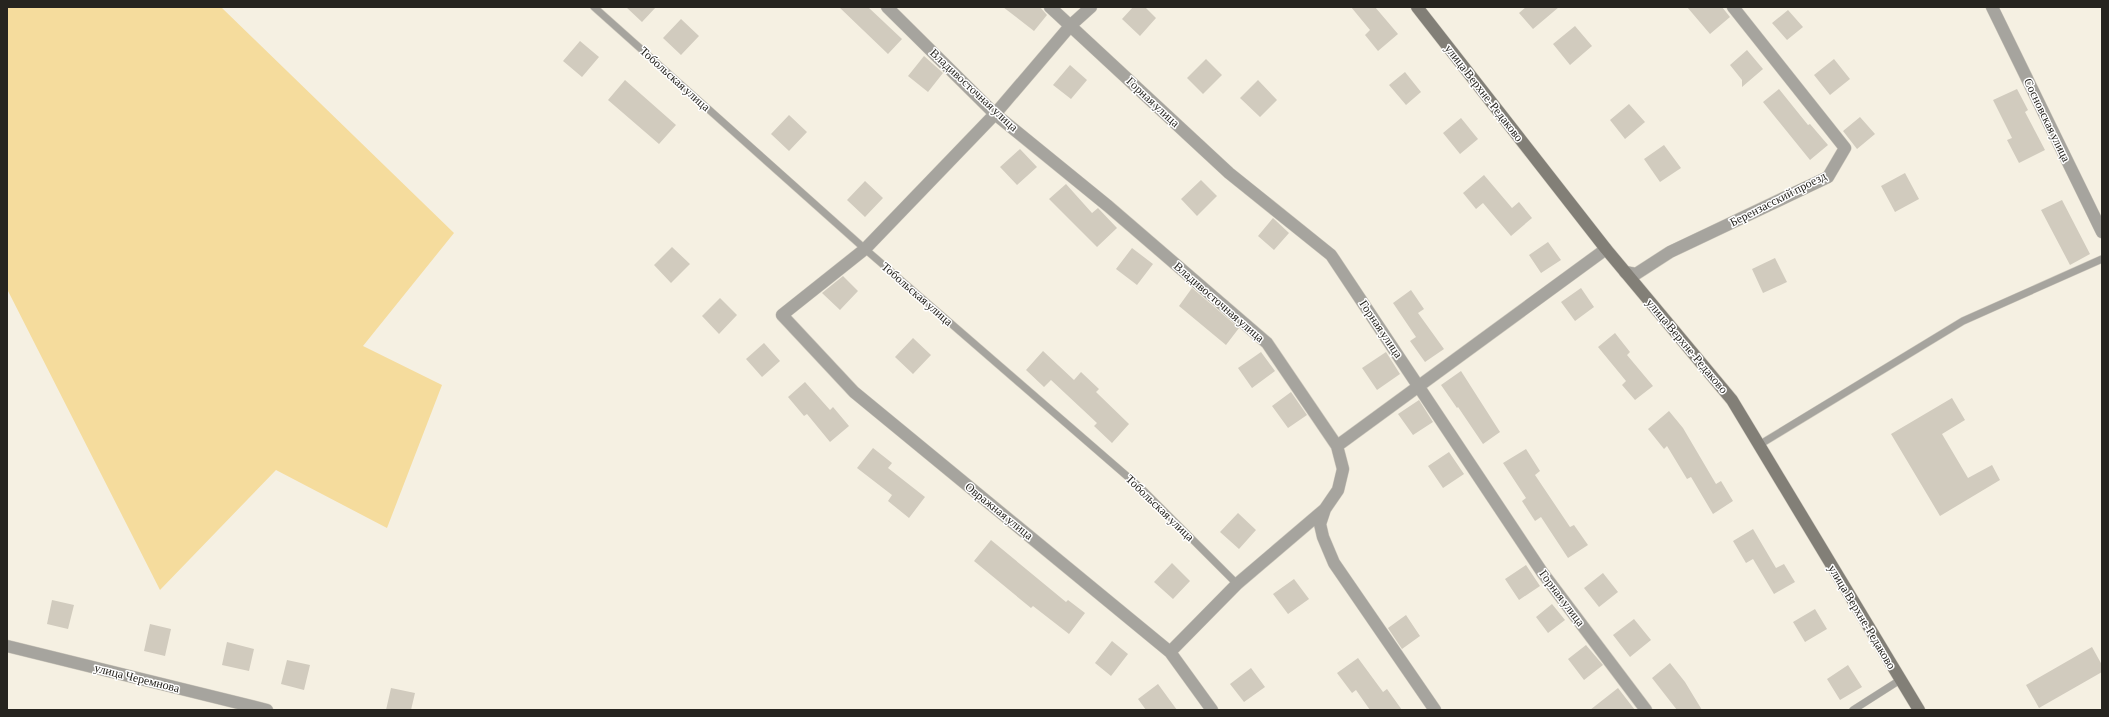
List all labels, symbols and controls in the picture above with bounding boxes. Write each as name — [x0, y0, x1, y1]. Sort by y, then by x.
street label: улица Верхне-Редаково — [1442, 42, 1526, 144]
street label: Тобольская улица — [637, 44, 713, 115]
street label: Владивосточная улица — [927, 46, 1021, 135]
street label: Горная улица — [1124, 74, 1183, 130]
street label: Сосновская улица — [2021, 76, 2074, 165]
street label: Берензасский проезд — [1727, 169, 1829, 229]
street label: Тобольская улица — [879, 259, 956, 329]
street label: Владивосточная улица — [1171, 259, 1268, 345]
street label: улица Верхне-Редаково — [1643, 296, 1731, 396]
street label: Горная улица — [1356, 297, 1406, 361]
street label: Тобольская улица — [1123, 472, 1198, 545]
street label: Овражная улица — [962, 479, 1036, 543]
street label: улица Верхне-Редаково — [1825, 562, 1899, 672]
street label: Горная улица — [1536, 567, 1588, 630]
street label: улица Черемнова — [93, 661, 182, 695]

